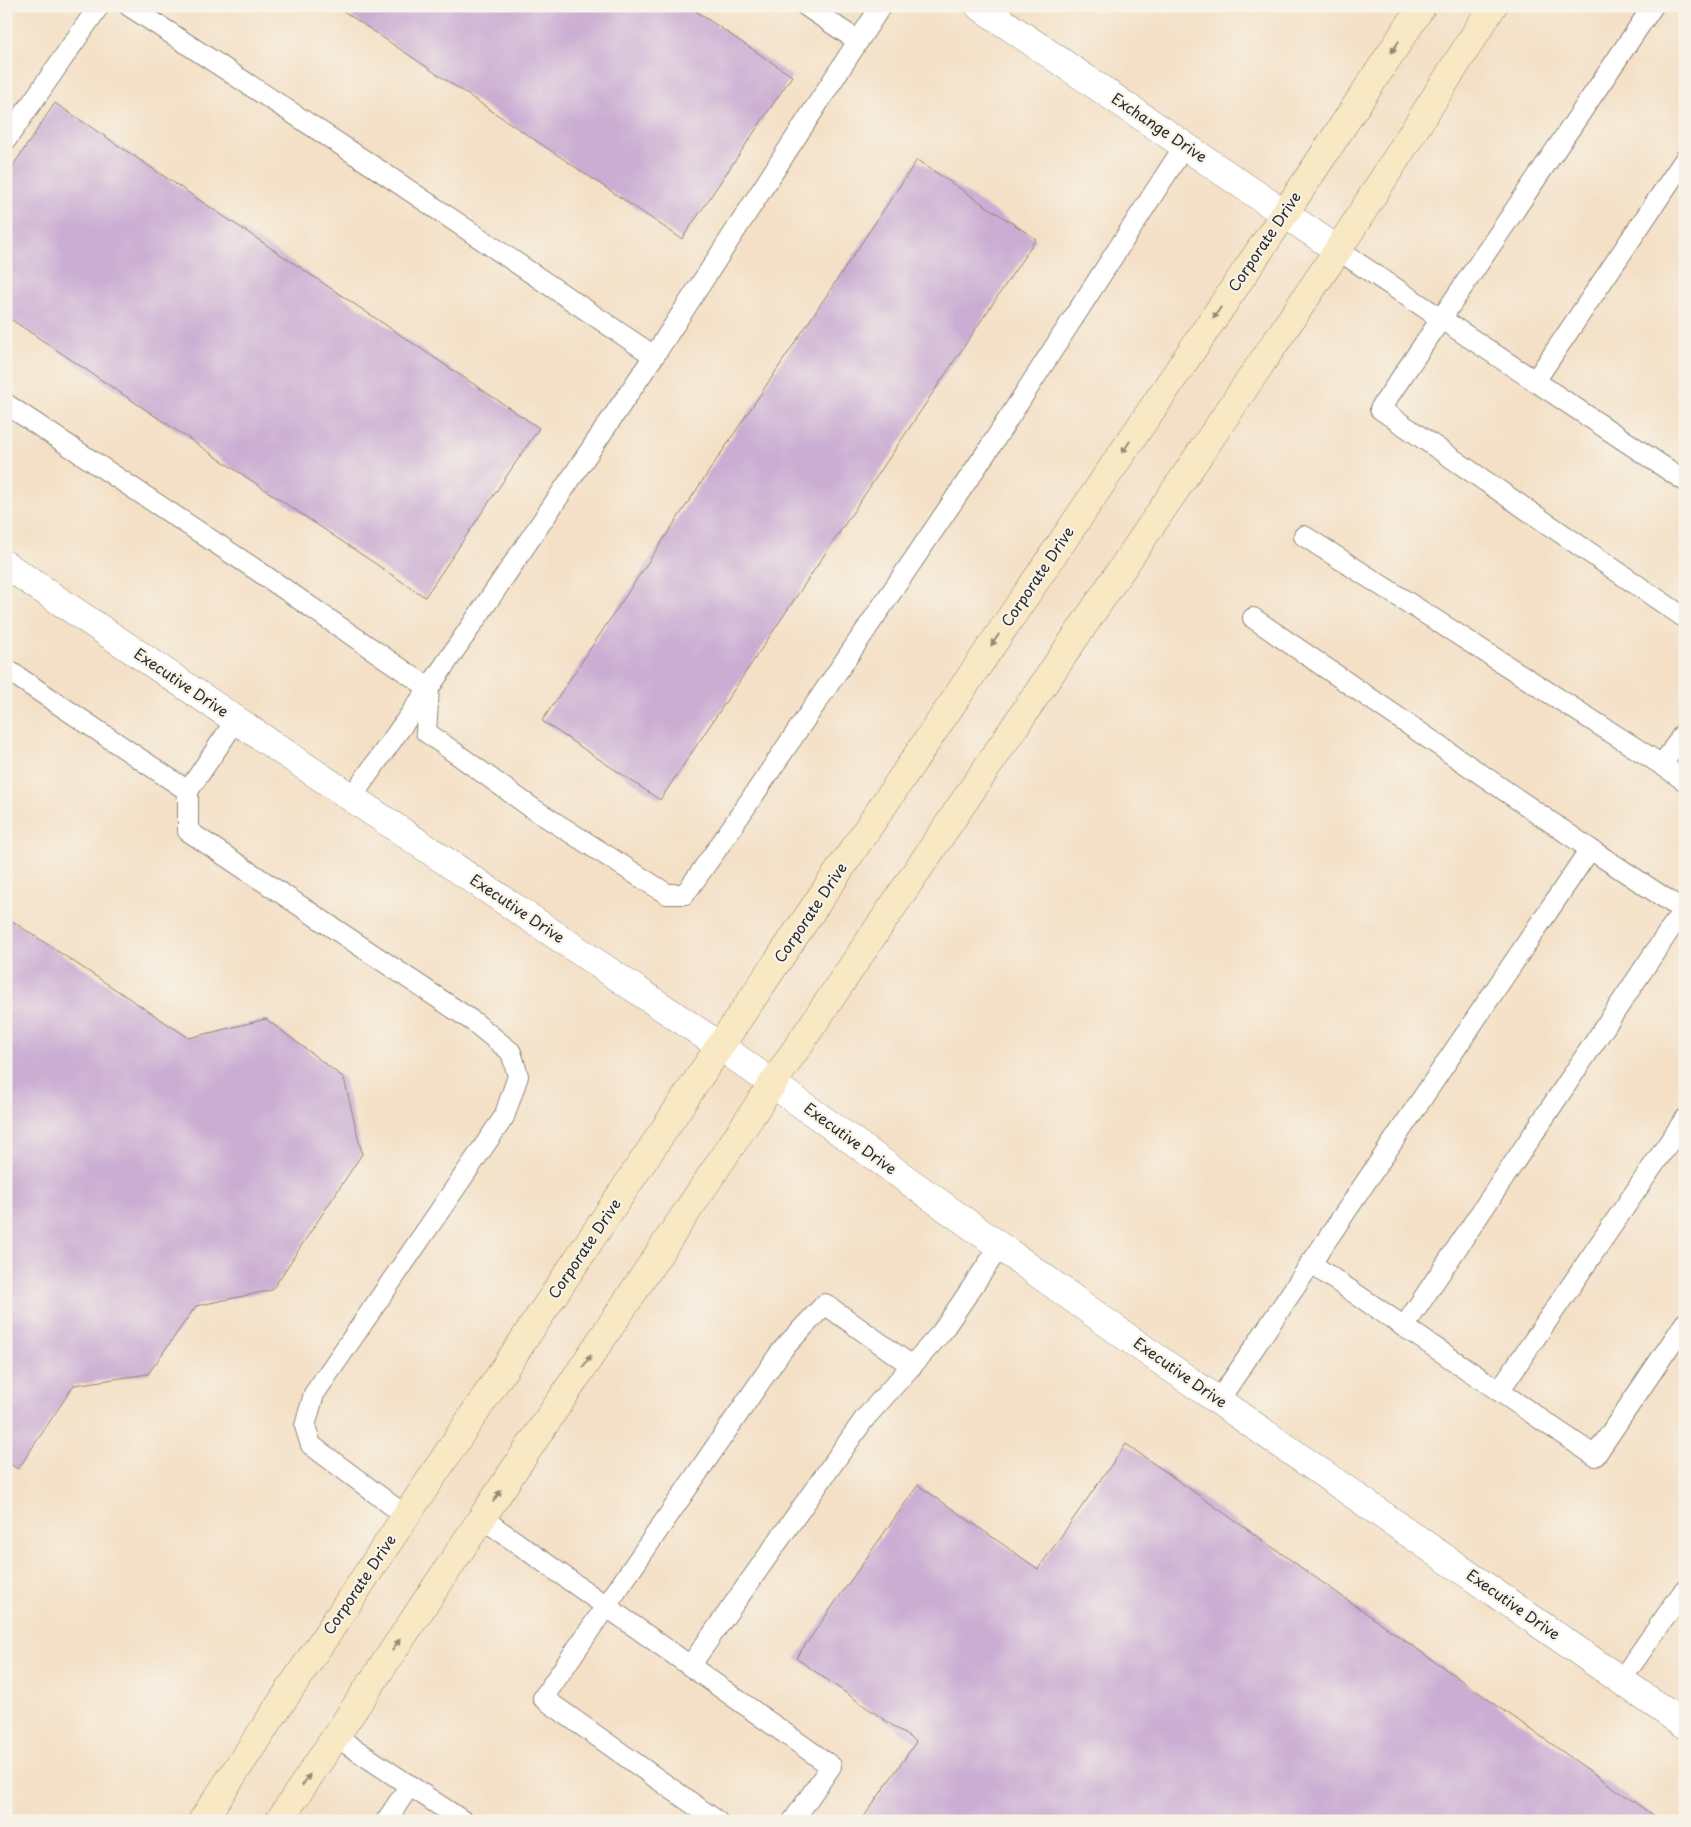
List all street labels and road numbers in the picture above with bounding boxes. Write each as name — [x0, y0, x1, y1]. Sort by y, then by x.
street label: Exchange Drive — [1107, 86, 1212, 167]
street label: Corporate Drive — [1222, 186, 1306, 296]
street label: Corporate Drive — [995, 521, 1079, 631]
street label: Executive Drive — [130, 642, 234, 722]
street label: Corporate Drive — [768, 857, 852, 967]
street label: Executive Drive — [466, 868, 570, 948]
street label: Executive Drive — [800, 1096, 902, 1179]
street label: Corporate Drive — [542, 1193, 626, 1303]
street label: Executive Drive — [1129, 1331, 1232, 1413]
street label: Corporate Drive — [317, 1529, 401, 1639]
street label: Executive Drive — [1462, 1563, 1565, 1645]

